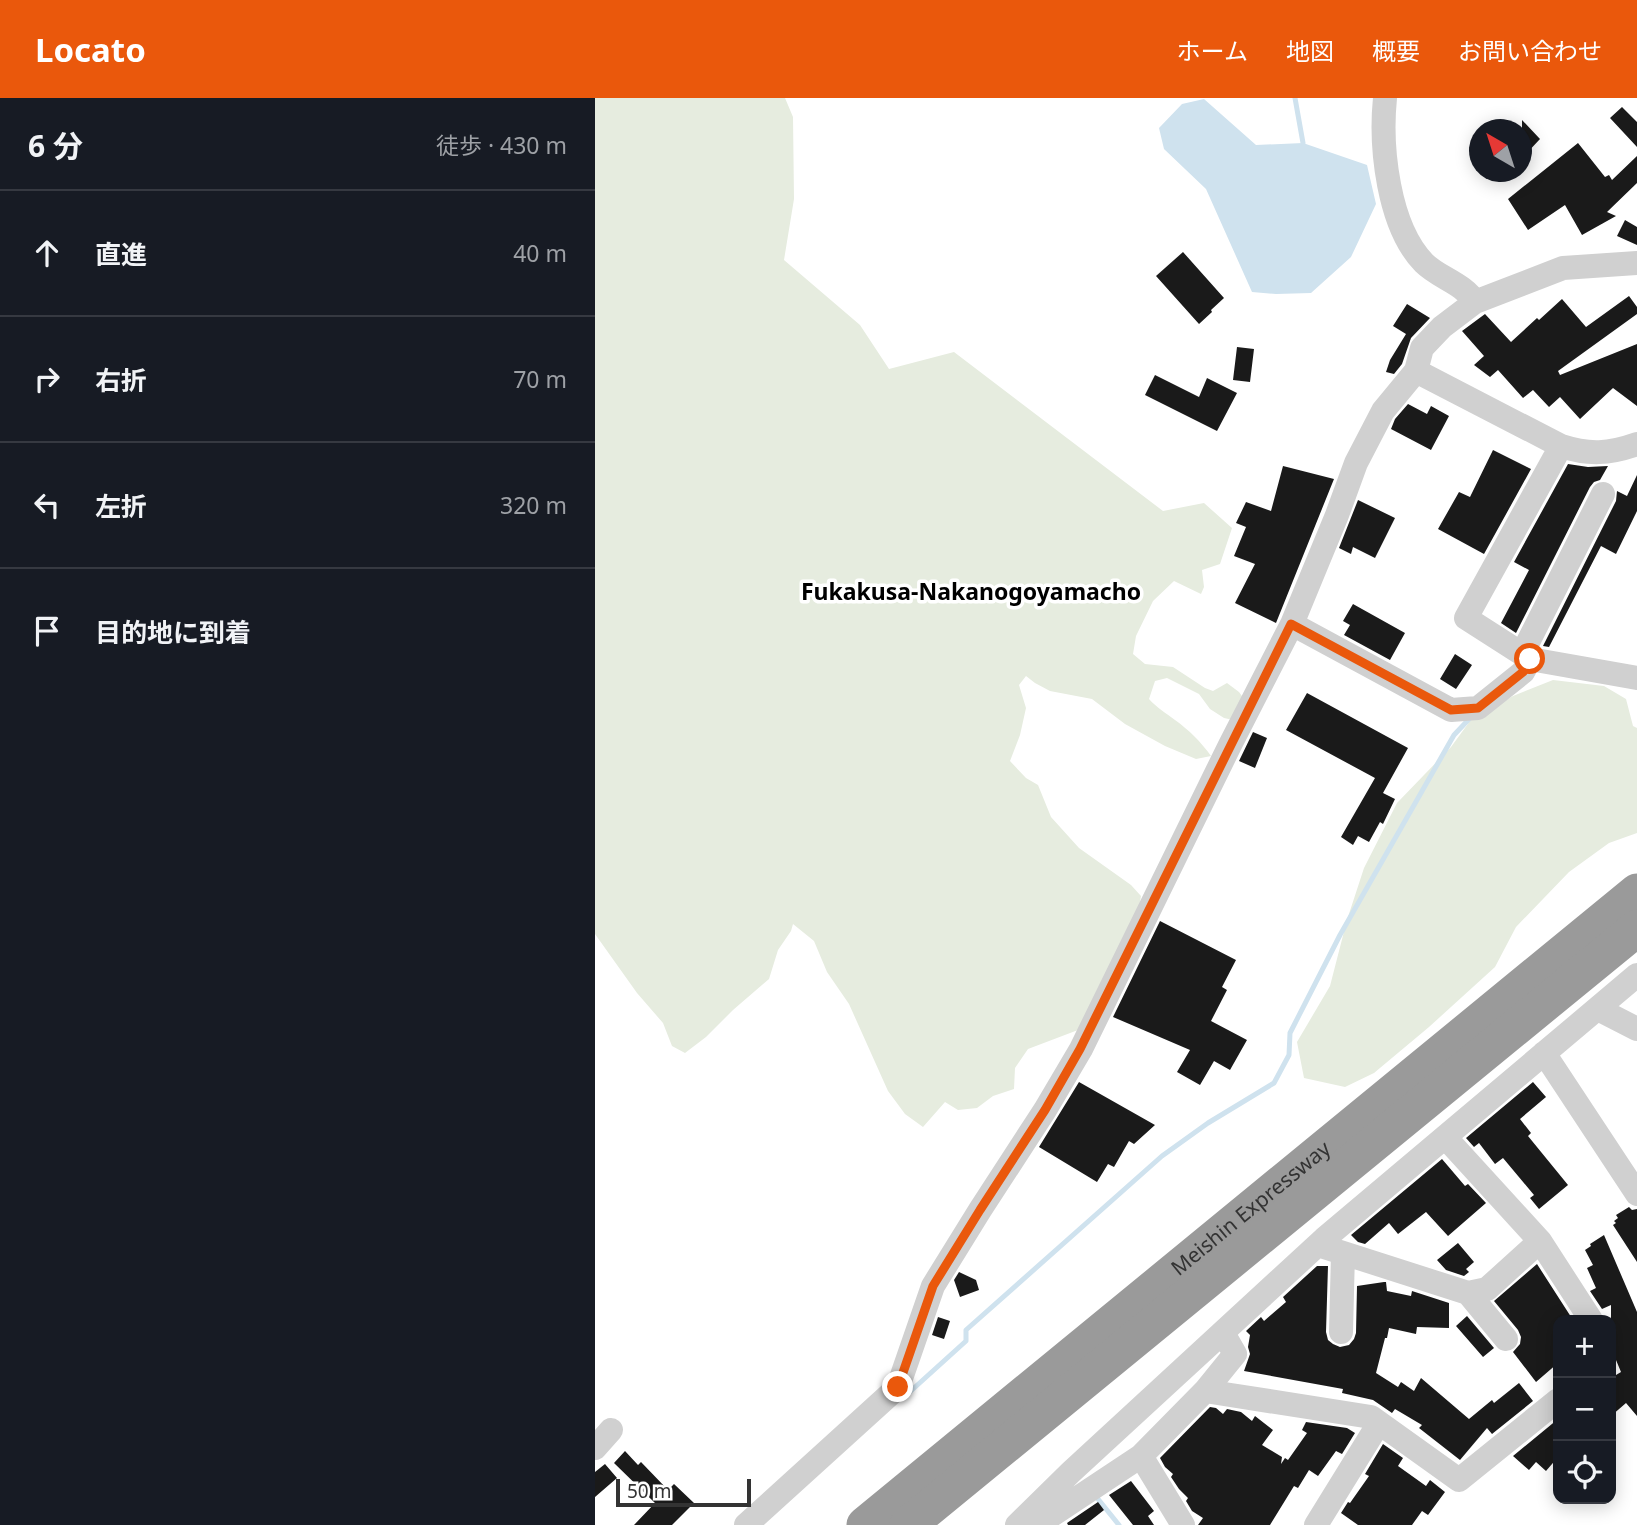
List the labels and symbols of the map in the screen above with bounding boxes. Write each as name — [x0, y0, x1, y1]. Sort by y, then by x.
north arrow — [1469, 119, 1532, 182]
district label: Fukakusa-Nakanogoyamacho — [801, 575, 1141, 607]
route start — [1514, 643, 1545, 674]
street label: Meishin Expressway — [1165, 1134, 1336, 1282]
route end — [882, 1371, 913, 1402]
scale bar — [616, 1476, 751, 1508]

